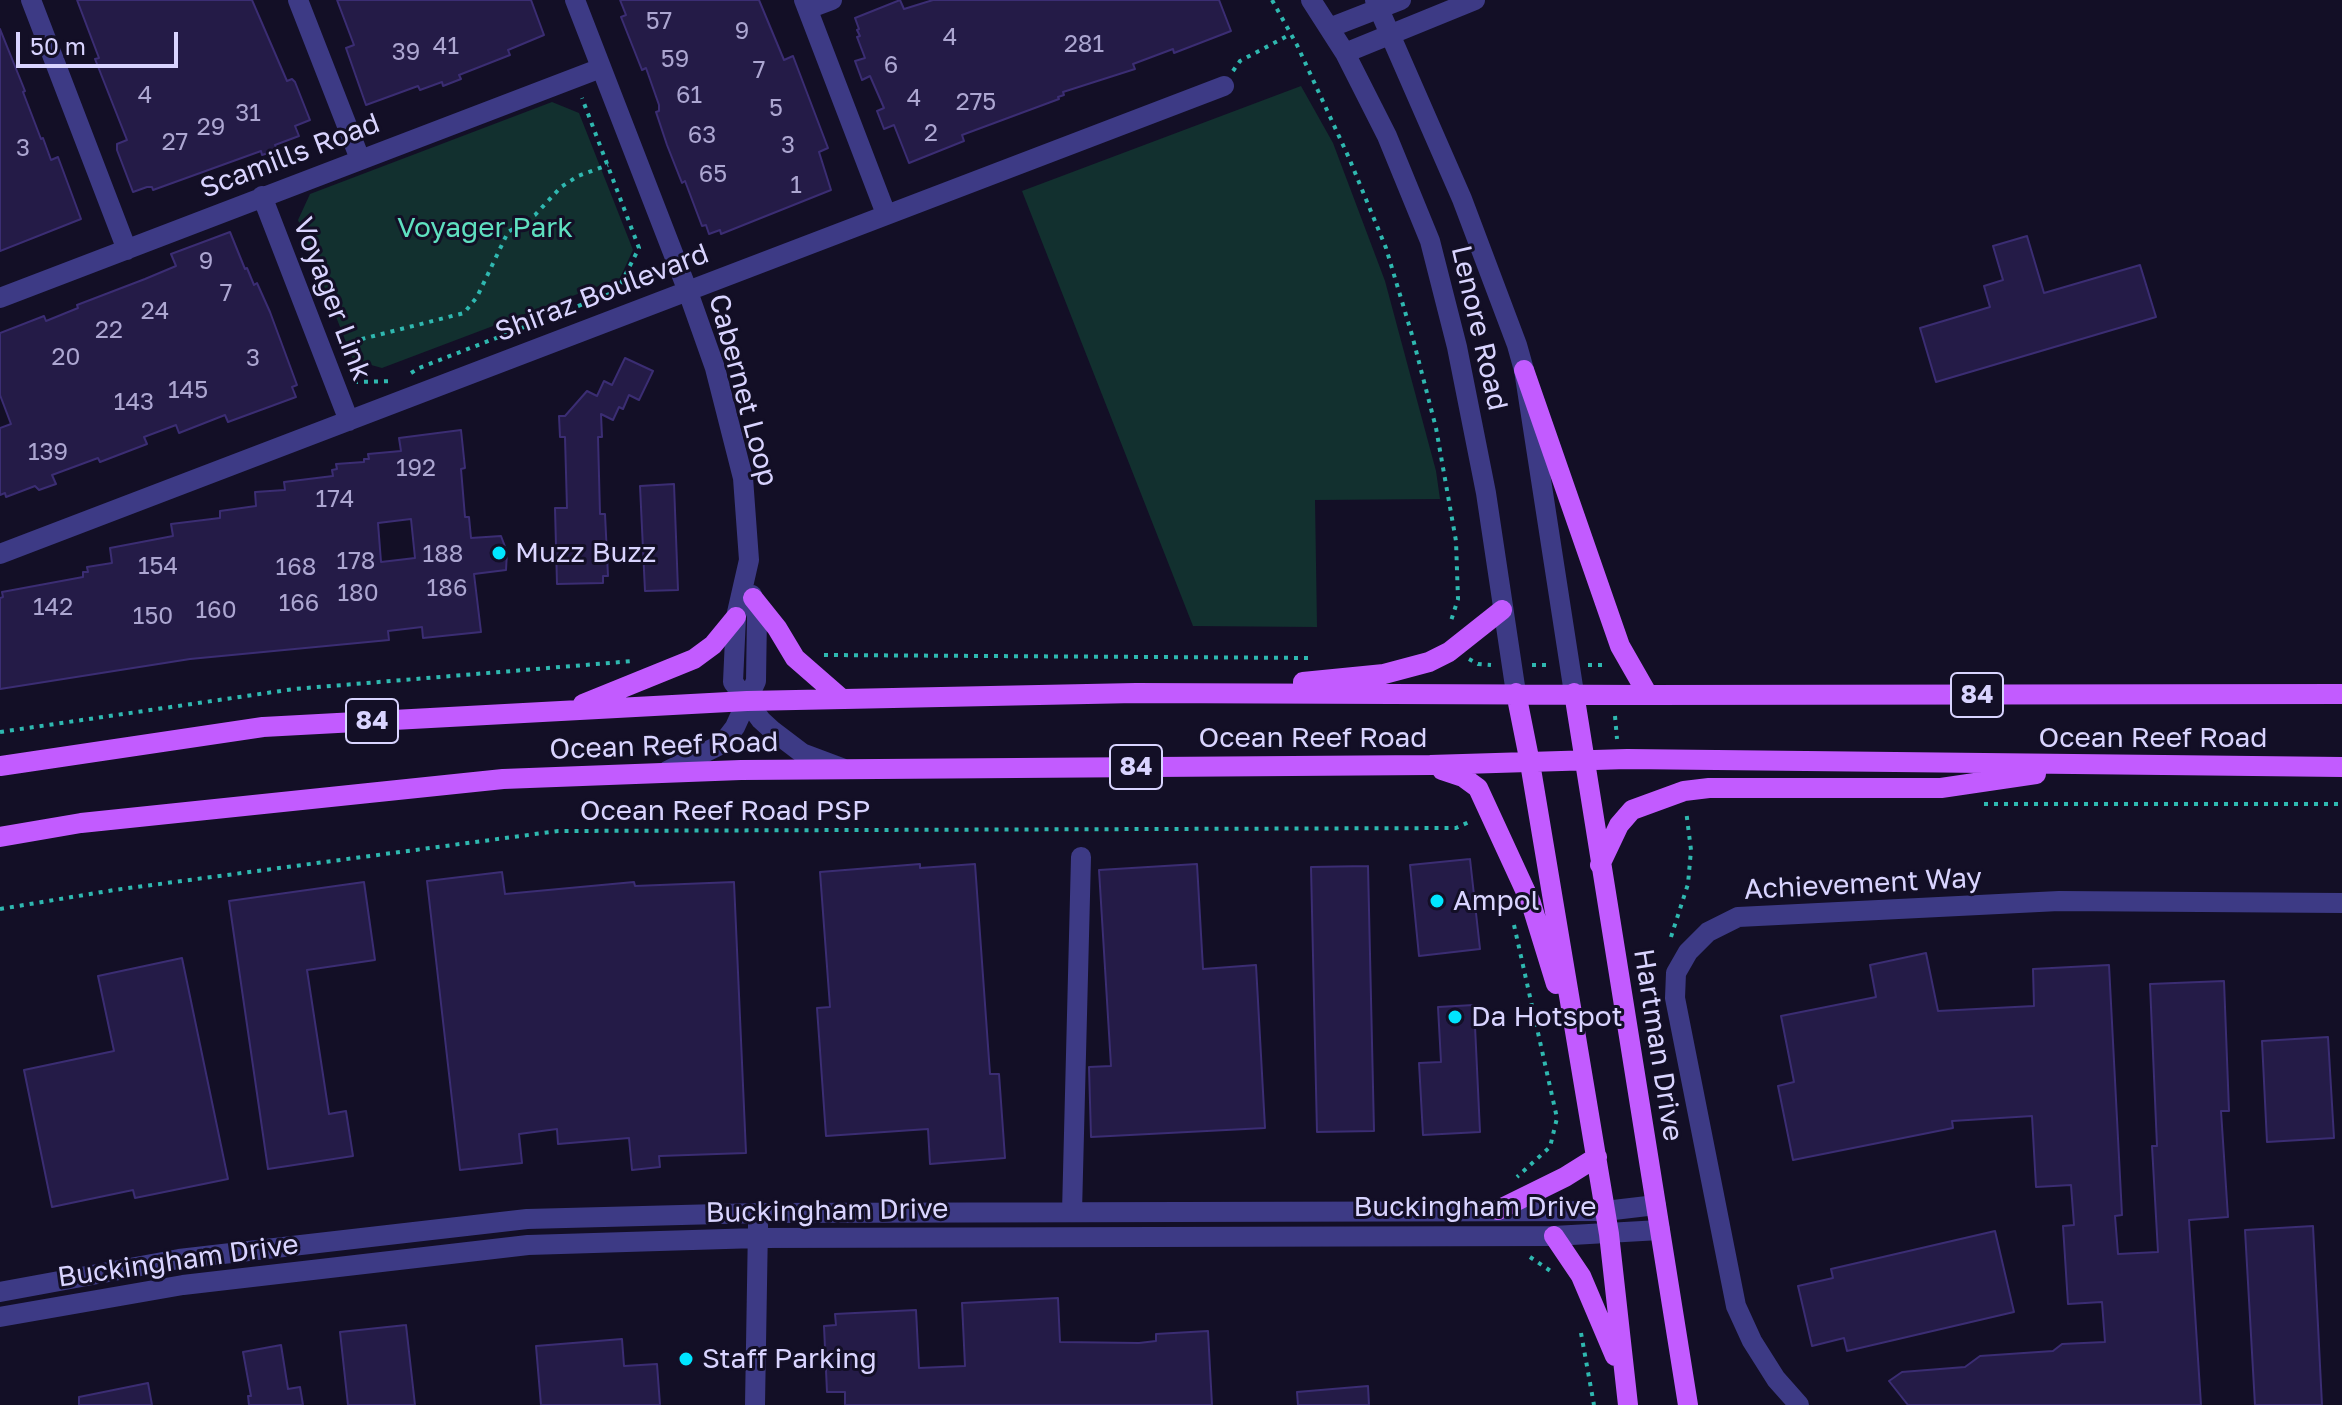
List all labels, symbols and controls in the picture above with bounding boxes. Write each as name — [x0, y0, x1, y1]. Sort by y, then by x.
house number: 57 — [646, 7, 672, 35]
scale bar — [20, 16, 182, 66]
house number: 9 — [735, 17, 749, 45]
house number: 4 — [943, 23, 957, 51]
house number: 281 — [1064, 30, 1104, 58]
text: 50 m — [30, 31, 86, 60]
house number: 41 — [433, 32, 459, 60]
house number: 39 — [392, 38, 420, 66]
house number: 59 — [661, 45, 689, 73]
house number: 6 — [884, 51, 898, 79]
house number: 7 — [753, 56, 765, 84]
house number: 4 — [138, 81, 152, 109]
house number: 61 — [676, 81, 702, 109]
house number: 4 — [907, 84, 921, 112]
house number: 275 — [956, 88, 996, 116]
house number: 5 — [769, 94, 783, 122]
house number: 31 — [235, 99, 261, 127]
street label: Scamills Road — [195, 106, 385, 206]
house number: 29 — [197, 113, 225, 141]
house number: 2 — [924, 119, 938, 147]
house number: 63 — [688, 121, 716, 149]
house number: 27 — [162, 128, 188, 156]
house number: 3 — [781, 131, 795, 159]
house number: 3 — [16, 134, 30, 162]
house number: 65 — [699, 160, 727, 188]
house number: 1 — [790, 171, 802, 199]
park label: Voyager Park — [397, 211, 573, 245]
street label: Voyager Link — [286, 213, 378, 385]
street label: Shiraz Boulevard — [491, 237, 713, 349]
street label: Lenore Road — [1444, 242, 1514, 414]
house number: 9 — [199, 247, 213, 275]
house number: 7 — [220, 279, 232, 307]
street label: Cabernet Loop — [701, 290, 785, 490]
house number: 24 — [141, 297, 169, 325]
house number: 22 — [95, 316, 123, 344]
house number: 20 — [52, 343, 80, 371]
house number: 3 — [246, 344, 260, 372]
house number: 145 — [168, 376, 208, 404]
house number: 143 — [114, 388, 154, 416]
house number: 139 — [28, 438, 68, 466]
house number: 192 — [396, 454, 436, 482]
house number: 174 — [316, 485, 354, 513]
place label: Muzz Buzz — [515, 536, 656, 570]
house number: 188 — [423, 540, 463, 568]
marker: Muzz Buzz — [490, 544, 508, 562]
house number: 178 — [337, 547, 375, 575]
house number: 154 — [138, 552, 178, 580]
house number: 168 — [276, 553, 316, 581]
house number: 186 — [427, 574, 467, 602]
house number: 180 — [337, 579, 379, 607]
house number: 166 — [279, 589, 319, 617]
house number: 142 — [33, 593, 73, 621]
house number: 160 — [195, 596, 237, 624]
house number: 150 — [133, 602, 173, 630]
road number: 84 — [1951, 673, 2003, 717]
road number: 84 — [346, 699, 398, 743]
street label: Ocean Reef Road — [1198, 721, 1428, 755]
street label: Ocean Reef Road — [2038, 721, 2268, 755]
street label: Ocean Reef Road — [549, 725, 779, 767]
road number: 84 — [1110, 745, 1162, 789]
street label: Ocean Reef Road PSP — [580, 794, 870, 828]
street label: Achievement Way — [1743, 861, 1983, 907]
place label: Ampol — [1453, 884, 1540, 918]
marker: Ampol — [1428, 892, 1446, 910]
street label: Hartman Drive — [1626, 947, 1690, 1143]
place label: Da Hotspot — [1471, 1000, 1623, 1034]
marker: Da Hotspot — [1446, 1008, 1464, 1026]
street label: Buckingham Drive — [1354, 1190, 1596, 1224]
street label: Buckingham Drive — [705, 1192, 949, 1230]
street label: Buckingham Drive — [55, 1227, 301, 1295]
place label: Staff Parking — [702, 1342, 877, 1376]
marker: Staff Parking — [677, 1350, 695, 1368]

